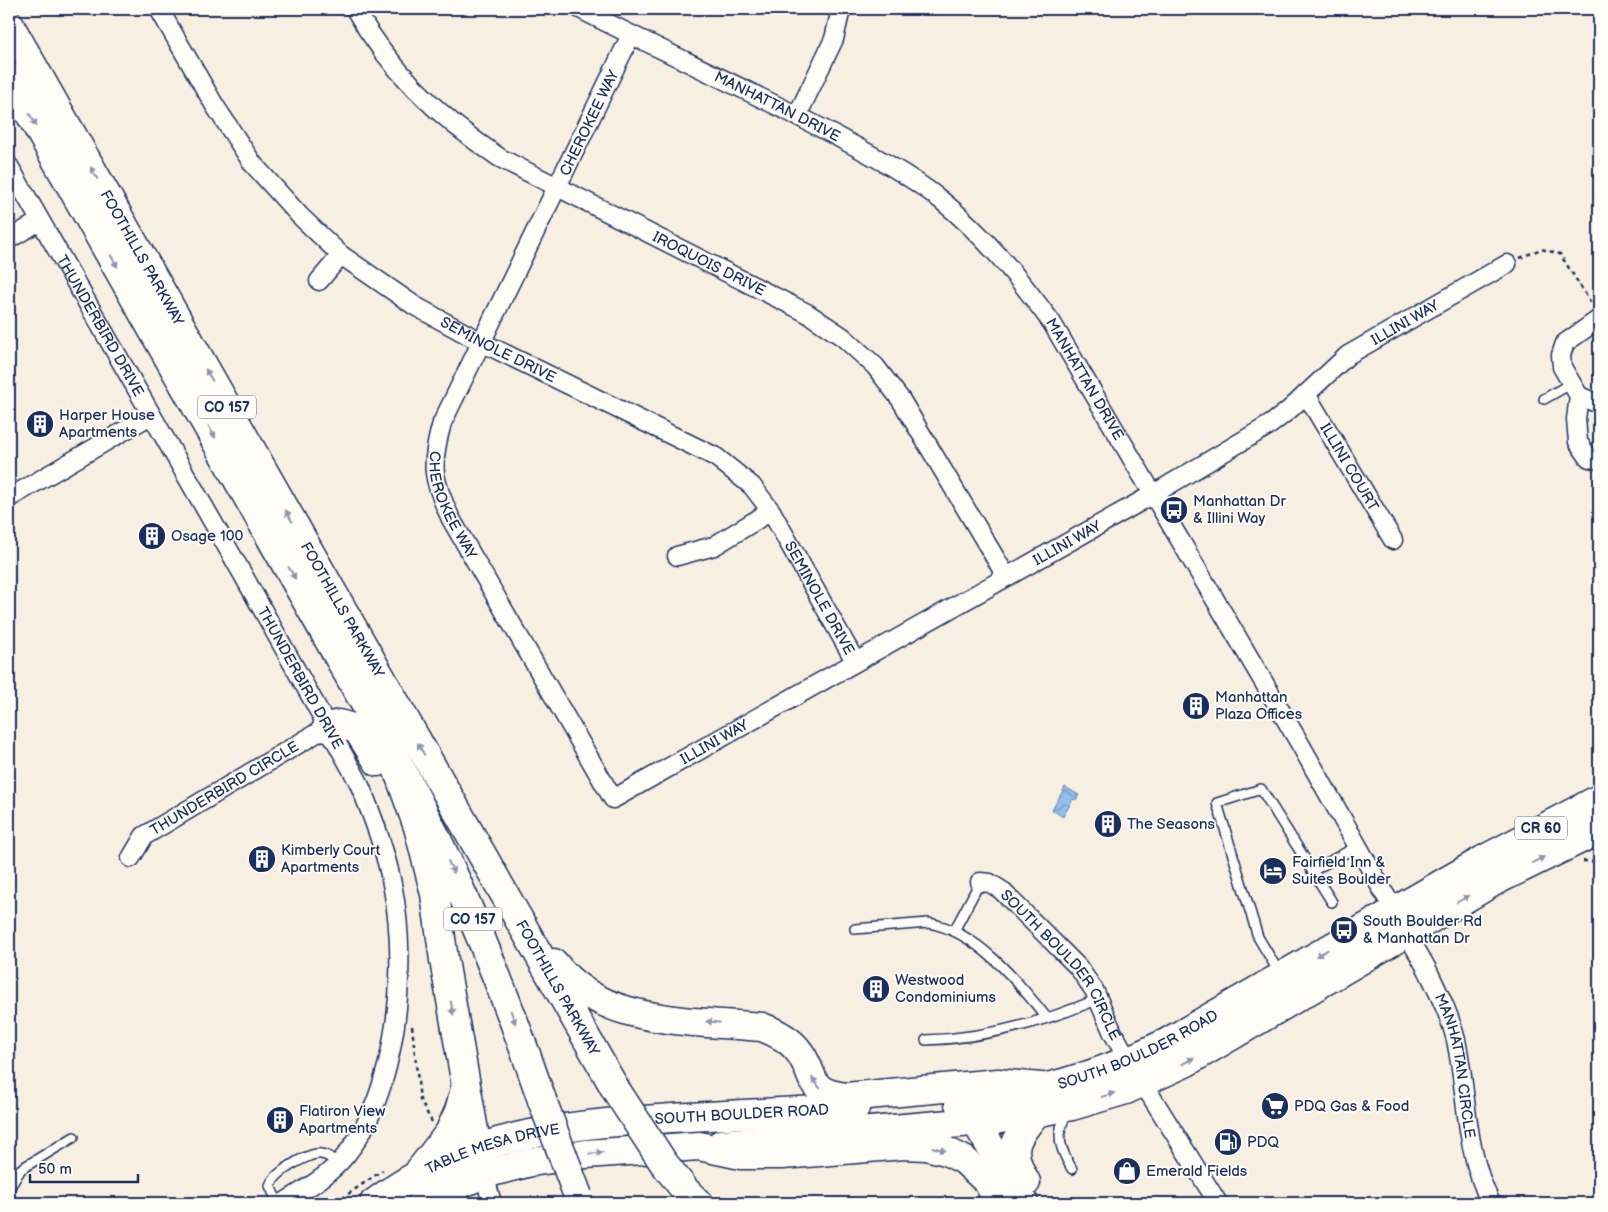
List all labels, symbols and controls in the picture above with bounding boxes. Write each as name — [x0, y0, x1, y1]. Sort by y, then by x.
street label: CHEROKEE WAY — [556, 67, 623, 179]
street label: MANHATTAN DRIVE — [711, 67, 843, 146]
one-way arrow — [29, 112, 37, 127]
one-way arrow — [89, 166, 98, 179]
street label: FOOTHILLS PARKWAY — [96, 187, 188, 329]
street label: IROQUOIS DRIVE — [649, 228, 768, 300]
street label: THUNDERBIRD DRIVE — [52, 252, 148, 400]
one-way arrow — [109, 254, 118, 267]
street label: ILLINI WAY — [1368, 296, 1442, 350]
street label: SEMINOLE DRIVE — [437, 313, 559, 387]
street label: MANHATTAN DRIVE — [1041, 315, 1128, 444]
one-way arrow — [204, 368, 213, 381]
road number: CO 157 — [198, 396, 256, 418]
place label: Harper House Apartments — [59, 406, 155, 442]
building icon: Harper House Apartments — [25, 409, 55, 439]
street label: ILLINI COURT — [1315, 420, 1383, 515]
one-way arrow — [207, 425, 216, 439]
street label: CHEROKEE WAY — [424, 450, 481, 563]
place label: Manhattan Dr & Illini Way — [1193, 492, 1286, 528]
bus stop icon: Manhattan Dr & Illini Way — [1159, 495, 1189, 525]
one-way arrow — [285, 509, 294, 522]
street label: ILLINI WAY — [1030, 517, 1105, 570]
building icon: Osage 100 — [137, 521, 167, 551]
place label: Osage 100 — [171, 527, 244, 546]
street label: SEMINOLE DRIVE — [780, 538, 859, 658]
street label: FOOTHILLS PARKWAY — [296, 539, 388, 681]
one-way arrow — [288, 567, 297, 580]
street label: THUNDERBIRD DRIVE — [253, 604, 347, 753]
place label: Manhattan Plaza Offices — [1215, 688, 1303, 724]
building icon: Manhattan Plaza Offices — [1181, 691, 1211, 721]
street label: ILLINI WAY — [677, 716, 752, 769]
street label: THUNDERBIRD CIRCLE — [147, 737, 302, 840]
one-way arrow — [416, 742, 425, 755]
building icon: The Seasons — [1093, 809, 1123, 839]
place label: The Seasons — [1127, 815, 1215, 834]
road number: CR 60 — [1515, 816, 1567, 840]
place label: Kimberly Court Apartments — [281, 841, 381, 877]
building icon: Kimberly Court Apartments — [247, 844, 277, 874]
place label: Fairfield Inn & Suites Boulder — [1292, 853, 1391, 889]
one-way arrow — [1531, 855, 1546, 864]
hotel icon: Fairfield Inn & Suites Boulder — [1258, 856, 1288, 886]
one-way arrow — [447, 860, 455, 874]
street label: SOUTH BOULDER CIRCLE — [996, 886, 1124, 1044]
one-way arrow — [1455, 895, 1470, 903]
road number: CO 157 — [444, 908, 502, 931]
place label: South Boulder Rd & Manhattan Dr — [1363, 912, 1482, 948]
bus stop icon: South Boulder Rd & Manhattan Dr — [1329, 915, 1359, 945]
street label: FOOTHILLS PARKWAY — [511, 917, 604, 1059]
one-way arrow — [1315, 949, 1330, 957]
place label: Westwood Condominiums — [895, 971, 996, 1007]
building icon: Westwood Condominiums — [861, 974, 891, 1004]
street label: MANHATTAN CIRCLE — [1430, 990, 1479, 1140]
one-way arrow — [449, 1001, 457, 1017]
street label: SOUTH BOULDER ROAD — [1056, 1006, 1222, 1094]
one-way arrow — [510, 1010, 517, 1025]
one-way arrow — [705, 1018, 721, 1026]
one-way arrow — [1180, 1057, 1195, 1065]
one-way arrow — [810, 1077, 821, 1090]
one-way arrow — [1101, 1091, 1116, 1099]
supermarket icon: PDQ Gas & Food — [1260, 1091, 1290, 1121]
place label: PDQ Gas & Food — [1294, 1097, 1409, 1116]
street label: SOUTH BOULDER ROAD — [654, 1100, 830, 1129]
place label: Flatiron View Apartments — [299, 1102, 385, 1138]
building icon: Flatiron View Apartments — [265, 1105, 295, 1135]
street label: TABLE MESA DRIVE — [422, 1120, 561, 1179]
fuel station icon: PDQ — [1213, 1127, 1243, 1157]
place label: PDQ — [1247, 1133, 1279, 1152]
one-way arrow — [931, 1145, 946, 1153]
one-way arrow — [588, 1149, 604, 1157]
scale bar — [30, 1152, 138, 1184]
shop icon: Emerald Fields — [1112, 1156, 1142, 1186]
text: 50 m — [38, 1160, 72, 1179]
place label: Emerald Fields — [1146, 1162, 1248, 1181]

